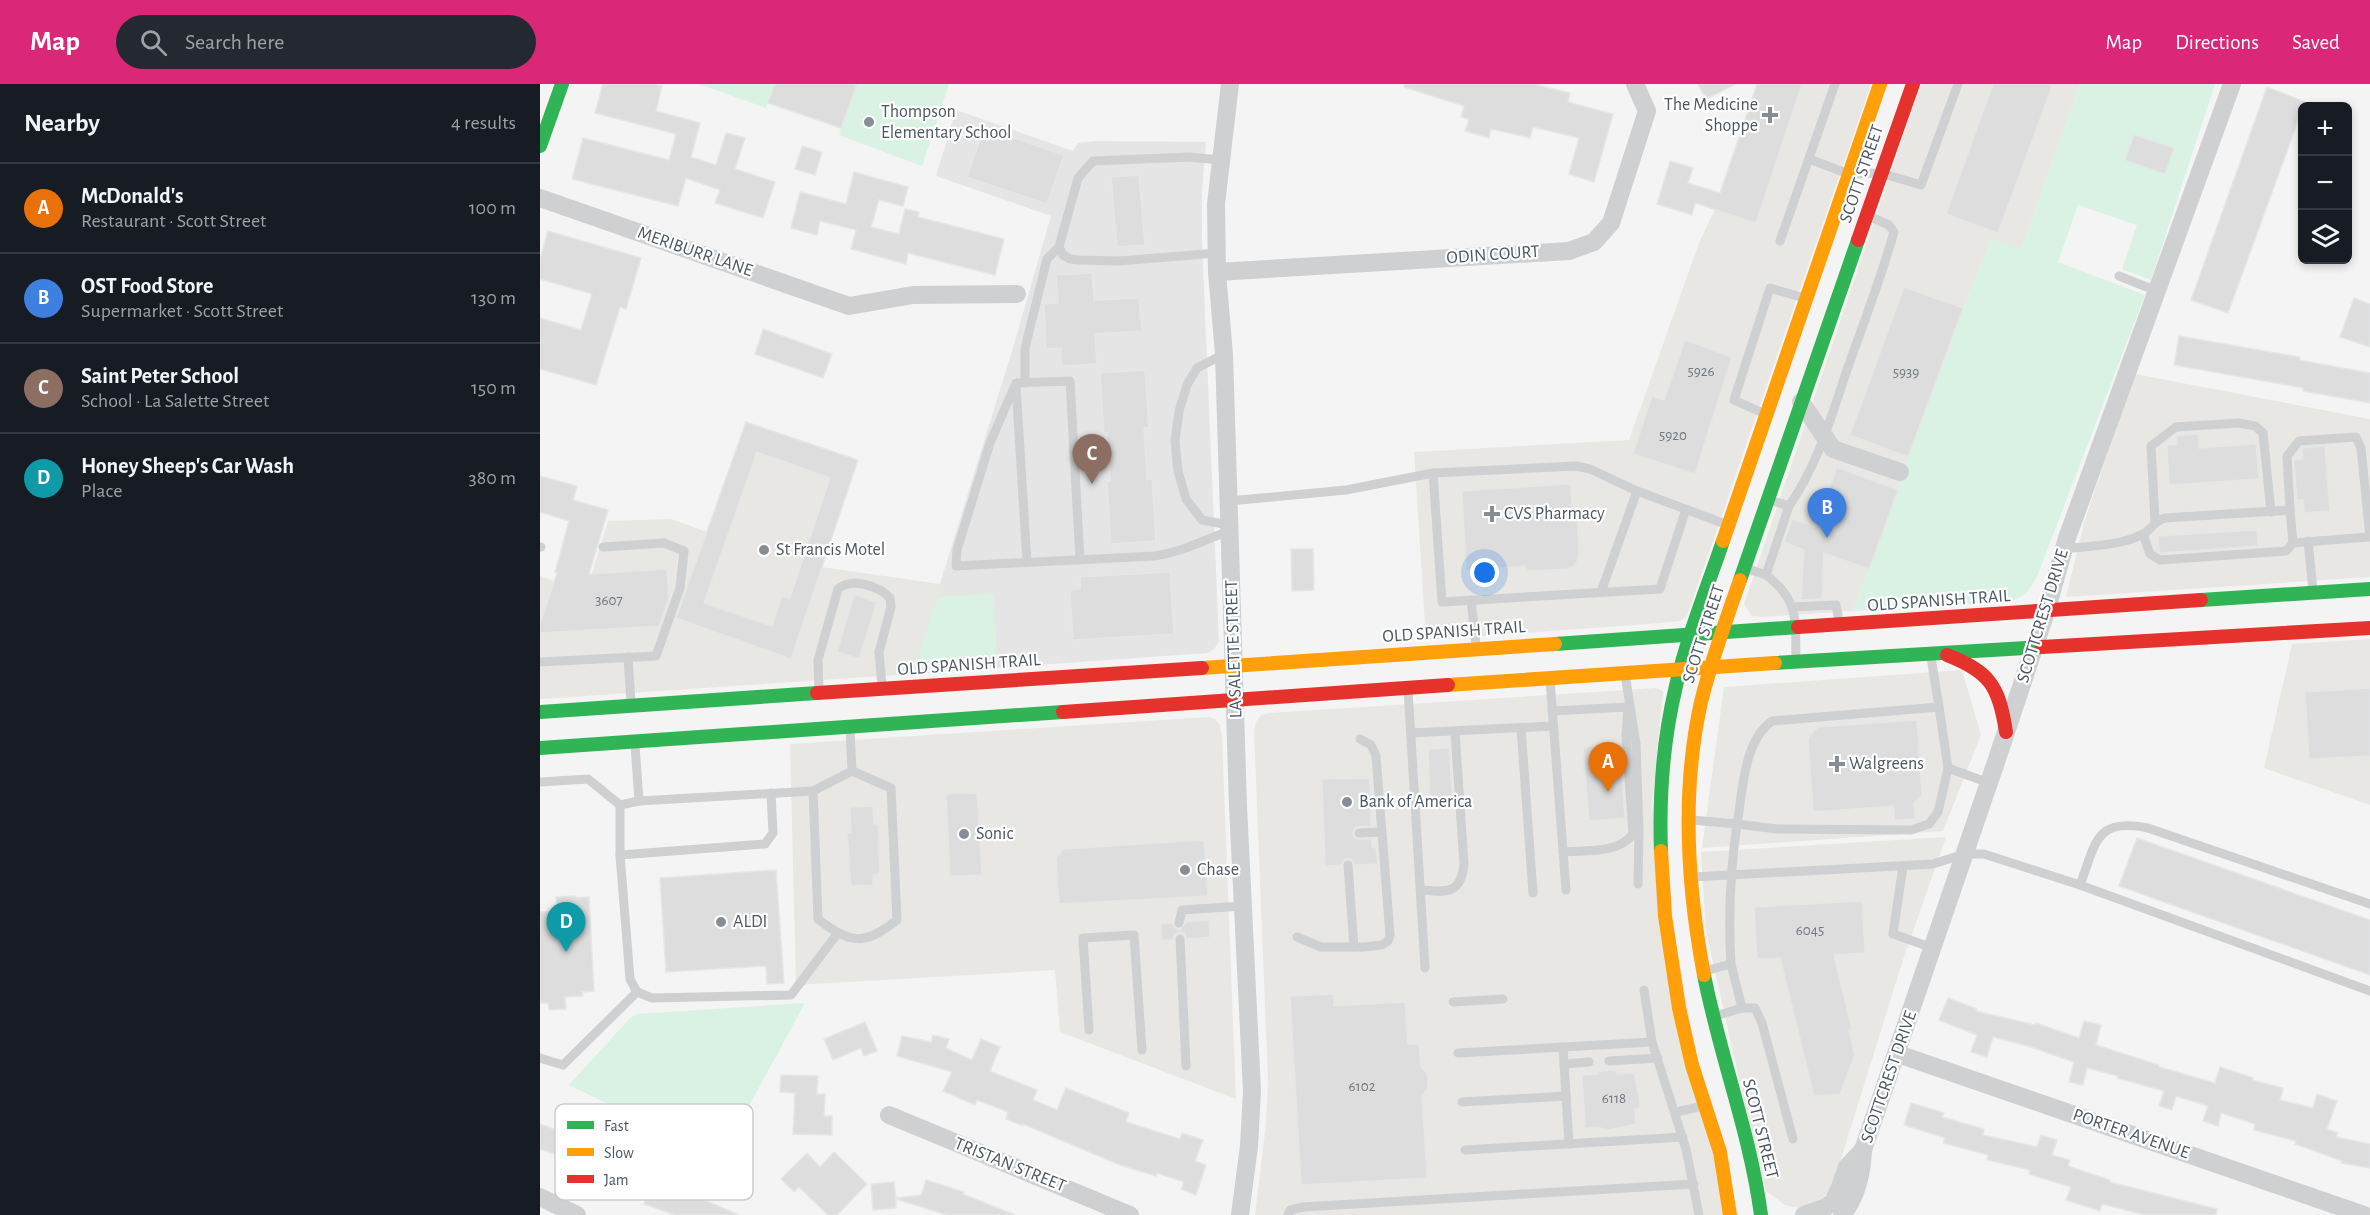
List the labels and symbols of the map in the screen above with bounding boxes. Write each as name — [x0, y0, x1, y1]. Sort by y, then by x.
place label: The Medicine Shoppe — [1664, 96, 1758, 135]
place label: Thompson Elementary School — [881, 103, 1012, 142]
marker: The Medicine Shoppe — [1763, 108, 1777, 122]
marker: Thompson Elementary School — [862, 115, 876, 129]
street label: SCOTT STREET — [1837, 123, 1887, 225]
street label: MERIBURR LANE — [635, 224, 755, 280]
street label: ODIN COURT — [1446, 243, 1540, 267]
house number: 5926 — [1687, 364, 1715, 379]
house number: 5939 — [1893, 365, 1919, 380]
house number: 5920 — [1659, 428, 1687, 443]
pin: C — [1072, 434, 1112, 484]
pin: B — [1808, 488, 1846, 538]
place label: CVS Pharmacy — [1504, 505, 1605, 523]
marker: CVS Pharmacy — [1485, 507, 1499, 521]
place label: St Francis Motel — [776, 541, 885, 559]
marker: St Francis Motel — [757, 543, 771, 557]
street label: SCOTTCREST DRIVE — [2014, 547, 2072, 685]
your location — [1470, 558, 1499, 587]
street label: LA SALETTE STREET — [1223, 579, 1245, 718]
street label: SCOTT STREET — [1680, 582, 1728, 685]
street label: OLD SPANISH TRAIL — [1867, 587, 2012, 615]
house number: 3607 — [595, 593, 623, 608]
street label: OLD SPANISH TRAIL — [1382, 618, 1527, 646]
street label: OLD SPANISH TRAIL — [897, 651, 1042, 679]
pin: A — [1588, 742, 1628, 792]
place label: Walgreens — [1849, 755, 1924, 773]
marker: Walgreens — [1830, 757, 1844, 771]
place label: Bank of America — [1359, 793, 1472, 811]
marker: Bank of America — [1340, 795, 1354, 809]
place label: Sonic — [976, 825, 1013, 843]
marker: Sonic — [957, 827, 971, 841]
place label: Chase — [1197, 861, 1239, 879]
marker: Chase — [1178, 863, 1192, 877]
pin: D — [546, 902, 586, 952]
place label: ALDI — [733, 913, 767, 931]
marker: ALDI — [714, 915, 728, 929]
house number: 6045 — [1796, 923, 1824, 938]
street label: SCOTTCREST DRIVE — [1858, 1008, 1920, 1145]
street label: SCOTT STREET — [1739, 1077, 1781, 1181]
house number: 6102 — [1349, 1079, 1376, 1094]
house number: 6118 — [1602, 1091, 1626, 1106]
legend — [555, 1104, 753, 1200]
street label: PORTER AVENUE — [2071, 1106, 2192, 1162]
text: Fast — [604, 1118, 629, 1134]
street label: TRISTAN STREET — [952, 1134, 1068, 1196]
text: Slow — [604, 1145, 634, 1161]
text: Jam — [604, 1172, 629, 1188]

